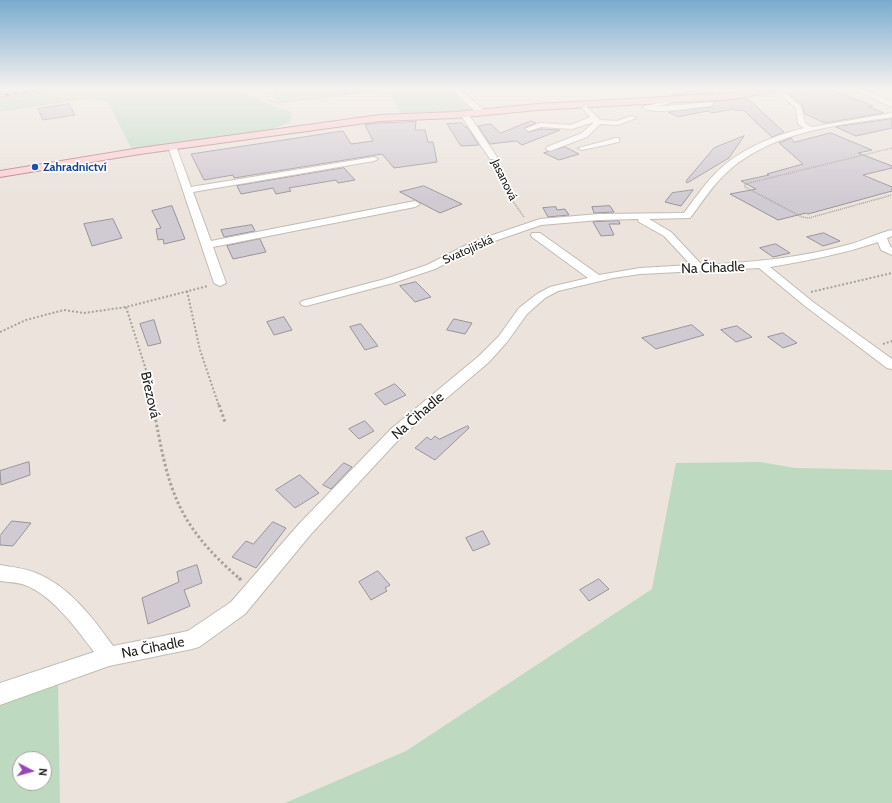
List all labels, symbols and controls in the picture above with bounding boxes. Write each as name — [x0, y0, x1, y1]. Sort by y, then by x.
street label: Jasanová — [488, 157, 520, 203]
place label: Zahradnictví — [43, 160, 107, 174]
marker: Zahradnictví — [30, 162, 40, 172]
street label: Svatojiřská — [440, 232, 496, 268]
street label: Na Čihadle — [681, 258, 745, 278]
street label: Březová — [136, 370, 164, 420]
street label: Na Čihadle — [388, 389, 448, 443]
street label: Na Čihadle — [120, 634, 186, 662]
north arrow — [12, 751, 52, 791]
text: N — [36, 768, 50, 777]

